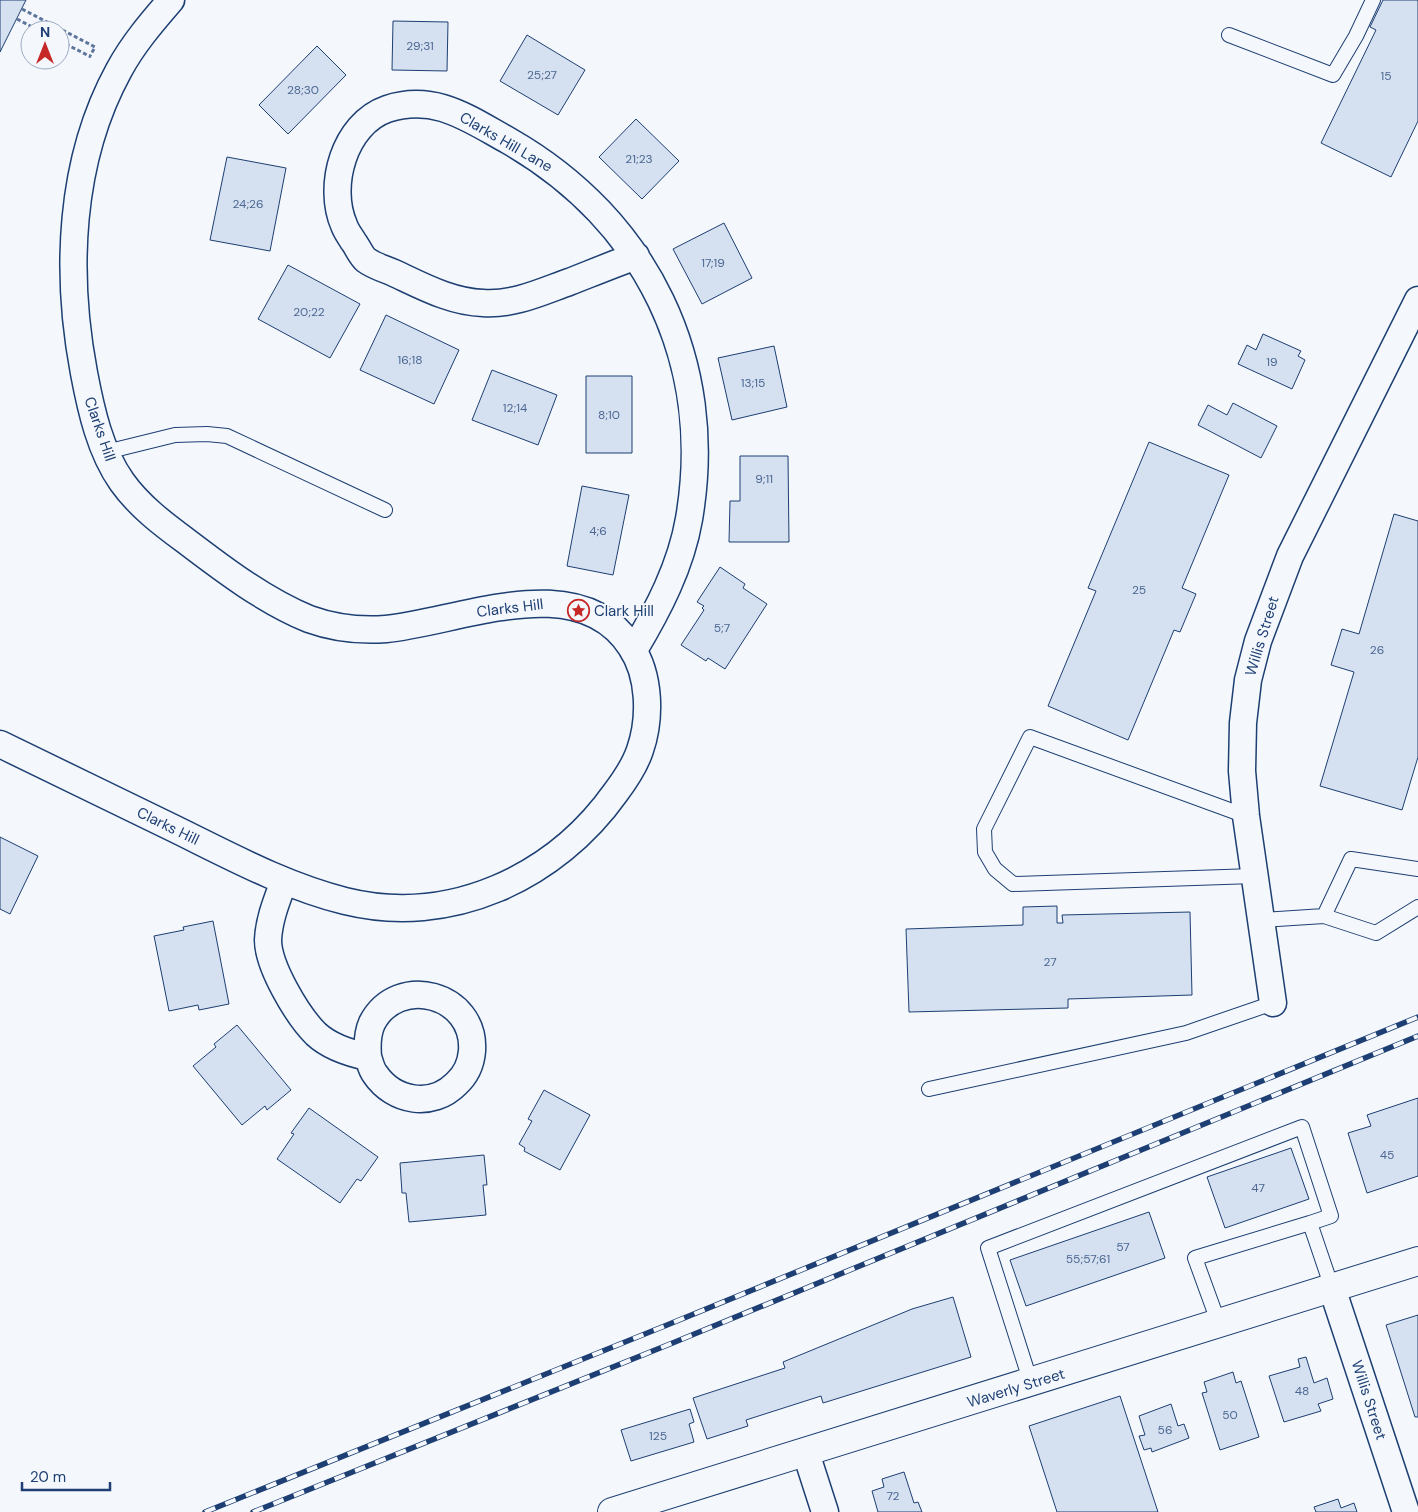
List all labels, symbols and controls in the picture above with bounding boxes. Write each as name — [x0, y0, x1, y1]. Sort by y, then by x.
north arrow — [20, 20, 70, 70]
text: N — [40, 23, 50, 41]
house number: 29;31 — [406, 38, 434, 54]
house number: 25;27 — [527, 67, 557, 83]
house number: 15 — [1380, 68, 1392, 84]
house number: 28;30 — [287, 82, 319, 98]
street label: Clarks Hill Lane — [456, 107, 556, 177]
house number: 21;23 — [625, 151, 653, 167]
house number: 24;26 — [232, 196, 264, 212]
house number: 17;19 — [701, 255, 725, 271]
house number: 20;22 — [293, 304, 325, 320]
house number: 16;18 — [397, 352, 423, 368]
house number: 19 — [1266, 354, 1278, 370]
house number: 13;15 — [741, 375, 765, 391]
street label: Clarks Hill — [80, 394, 120, 464]
house number: 12;14 — [503, 400, 527, 416]
house number: 8;10 — [598, 407, 620, 423]
house number: 9;11 — [755, 471, 773, 487]
house number: 4;6 — [589, 523, 607, 539]
house number: 25 — [1132, 582, 1146, 598]
street label: Clarks Hill — [476, 594, 544, 622]
street label: Willis Street — [1240, 594, 1284, 678]
place icon: Clark Hill — [566, 599, 590, 623]
place label: Clark Hill — [594, 601, 654, 621]
house number: 5;7 — [714, 620, 730, 636]
house number: 26 — [1370, 642, 1384, 658]
street label: Clarks Hill — [134, 802, 202, 850]
house number: 27 — [1043, 954, 1057, 970]
house number: 45 — [1380, 1147, 1394, 1163]
house number: 47 — [1251, 1180, 1265, 1196]
house number: 57 — [1116, 1239, 1130, 1255]
house number: 55;57;61 — [1066, 1251, 1110, 1267]
street label: Willis Street — [1347, 1358, 1391, 1442]
street label: Waverly Street — [965, 1364, 1068, 1412]
house number: 48 — [1295, 1383, 1309, 1399]
house number: 50 — [1222, 1407, 1238, 1423]
house number: 56 — [1158, 1422, 1172, 1438]
house number: 125 — [649, 1428, 667, 1444]
scale bar — [22, 1460, 110, 1492]
text: 20 m — [30, 1467, 66, 1487]
house number: 72 — [886, 1488, 900, 1504]

